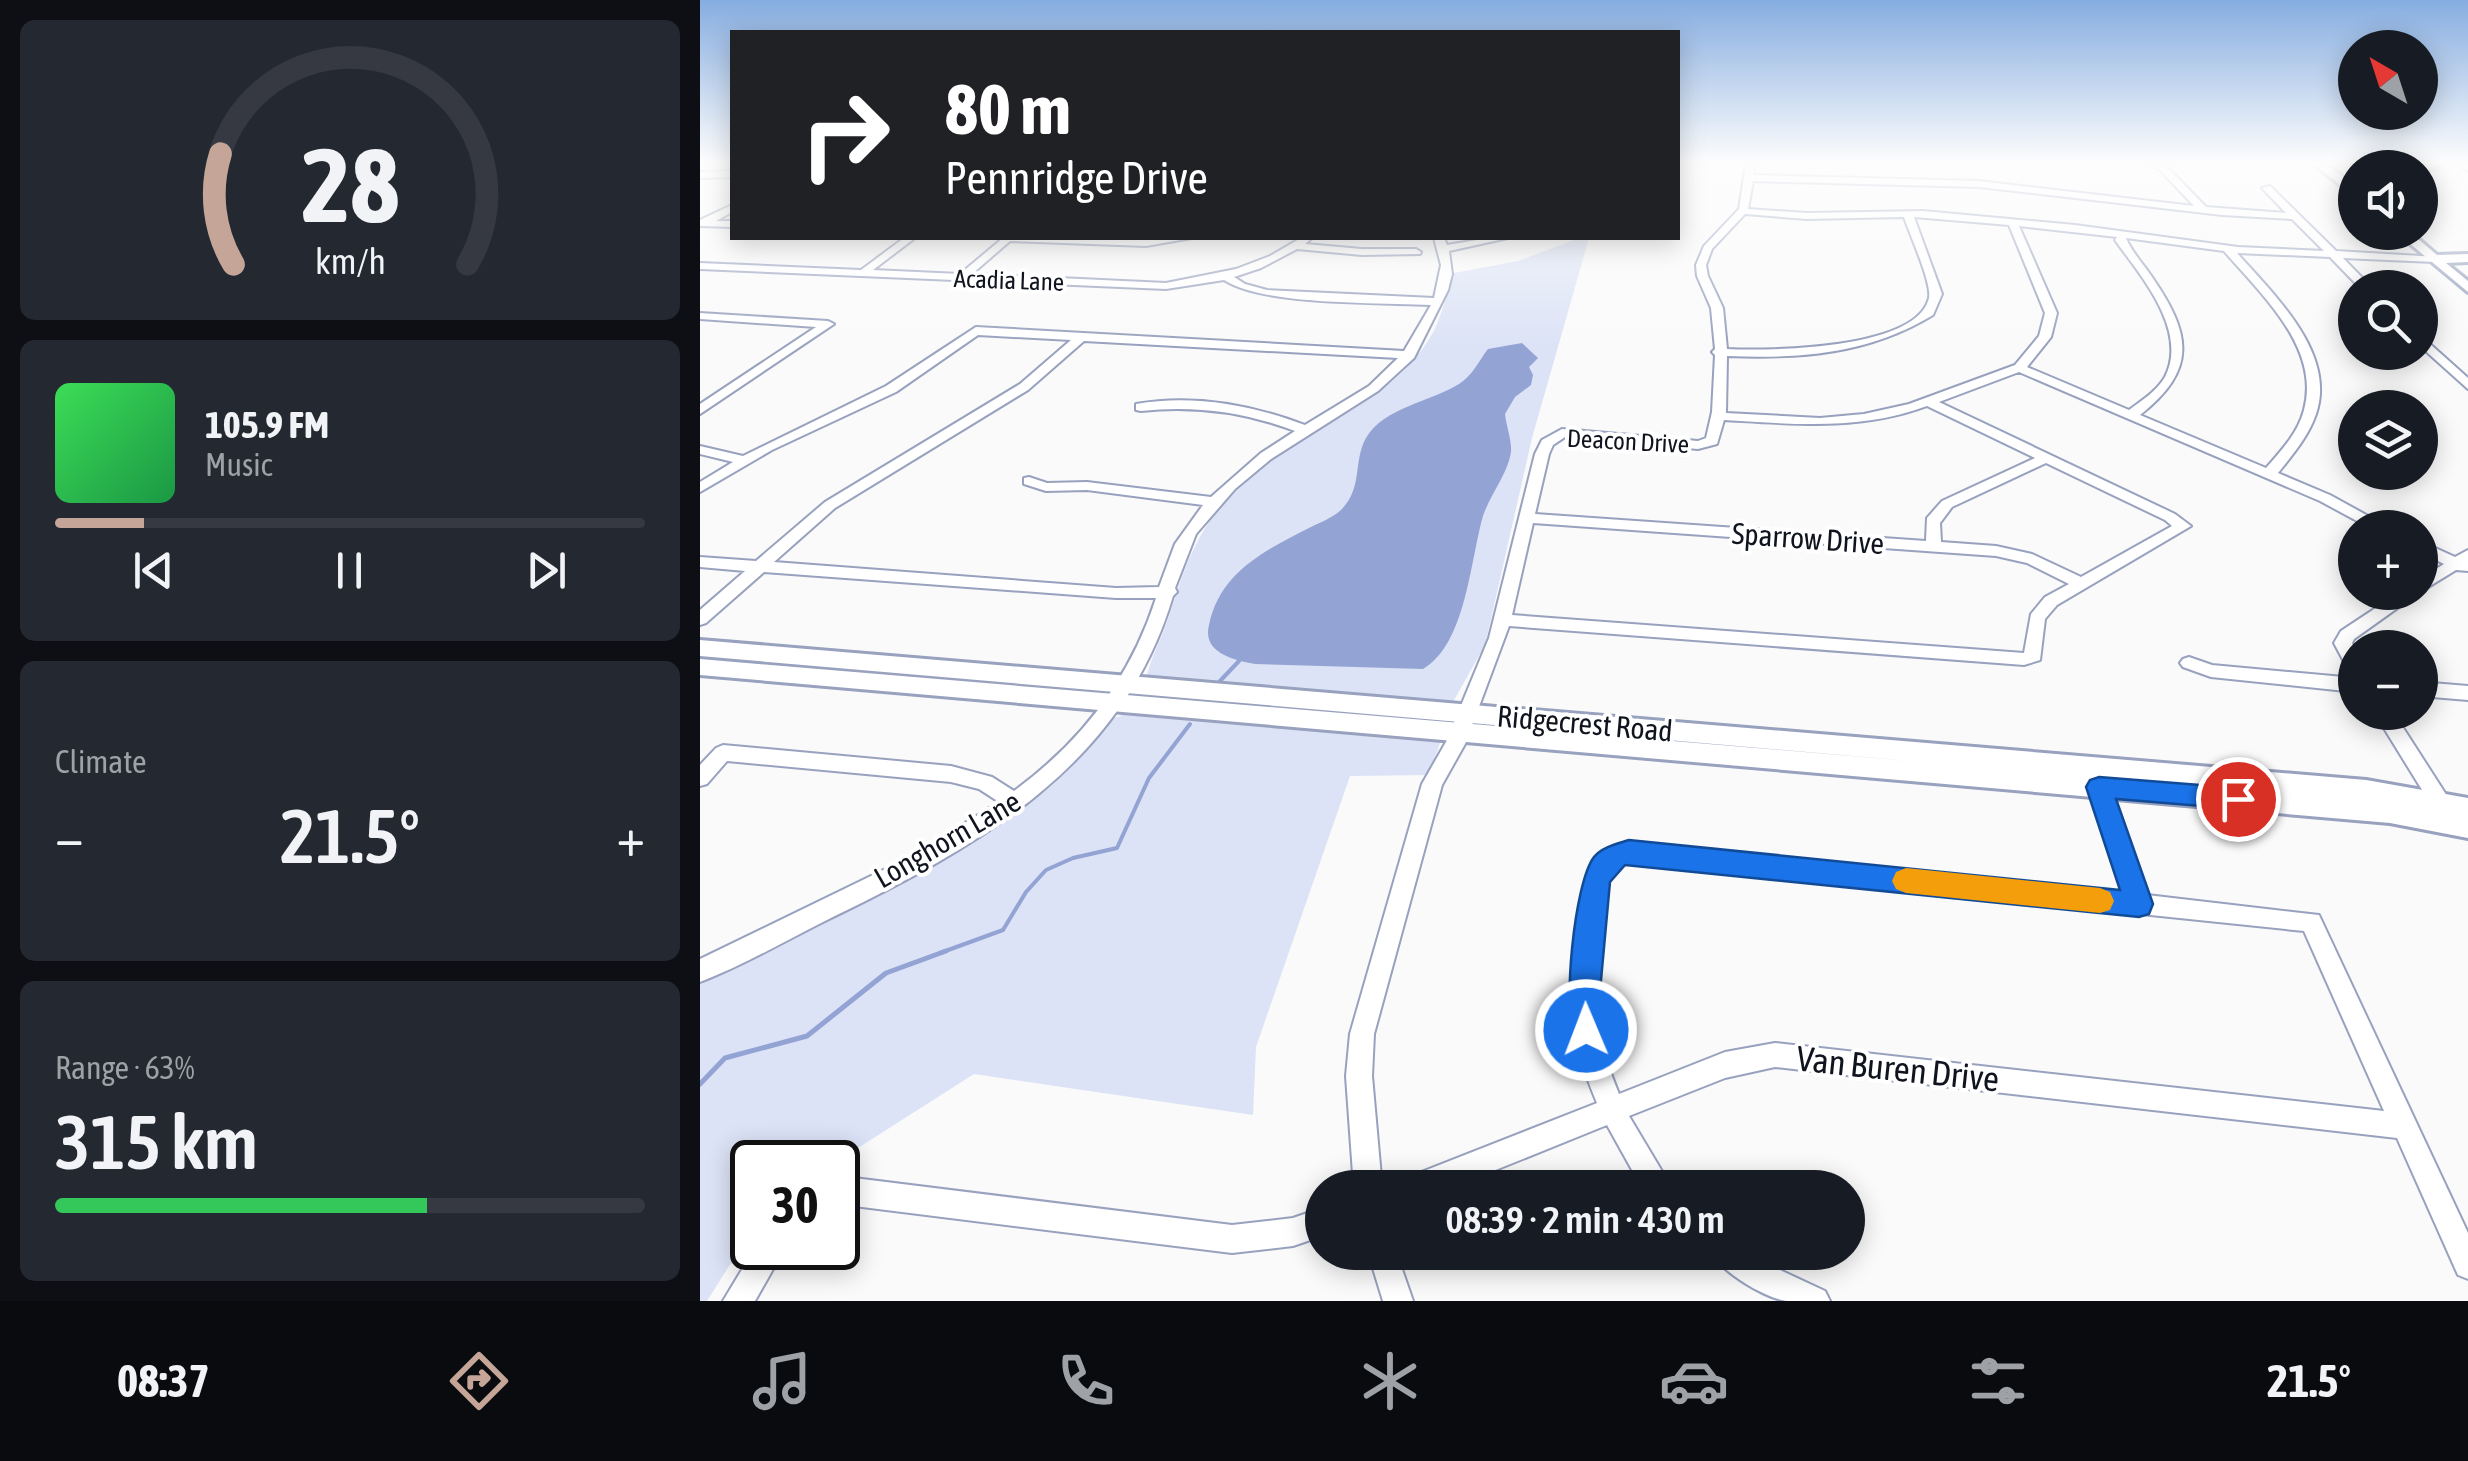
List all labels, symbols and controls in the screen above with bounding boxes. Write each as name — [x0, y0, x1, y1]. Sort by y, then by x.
north arrow — [2338, 30, 2438, 130]
map controls — [2338, 30, 2438, 730]
text: 80 m — [945, 69, 1071, 149]
icon: right — [780, 70, 910, 200]
text: 28 — [301, 125, 399, 244]
button: sound — [2338, 150, 2438, 250]
text: Pennridge Drive — [945, 152, 1208, 204]
text: km/h — [315, 241, 385, 282]
street label: Acadia Lane — [953, 264, 1065, 296]
button: search — [2338, 270, 2438, 370]
button: layers — [2338, 390, 2438, 490]
text: 105.9 FM — [205, 403, 329, 446]
street label: Deacon Drive — [1566, 424, 1690, 458]
text: Music — [205, 446, 272, 483]
button: + — [2338, 510, 2438, 610]
street label: Sparrow Drive — [1731, 516, 1885, 560]
icon: previous — [126, 543, 181, 598]
icon: pause — [322, 543, 377, 598]
icon: next — [519, 543, 574, 598]
button: − — [2338, 630, 2438, 730]
street label: Ridgecrest Road — [1496, 698, 1674, 748]
text: Climate — [55, 743, 147, 780]
pin — [2196, 757, 2281, 842]
icon: arrive — [2211, 772, 2266, 827]
street label: Longhorn Lane — [868, 784, 1026, 894]
text: 21.5° — [280, 793, 420, 879]
text: − — [55, 805, 84, 868]
text: + — [616, 805, 645, 868]
position arrow — [1534, 978, 1638, 1082]
street label: Van Buren Drive — [1795, 1037, 2001, 1099]
text: Range · 63% — [55, 1049, 195, 1086]
text: 315 km — [55, 1099, 258, 1185]
speed limit sign: 30 — [730, 1140, 860, 1270]
text: 08:39 · 2 min · 430 m — [1445, 1198, 1725, 1241]
icon: directions — [444, 1346, 514, 1416]
icon: music — [747, 1346, 817, 1416]
icon: phone — [1051, 1346, 1121, 1416]
icon: climate — [1355, 1346, 1425, 1416]
icon: car — [1659, 1346, 1729, 1416]
icon: filters — [1963, 1346, 2033, 1416]
text: 08:37 — [117, 1355, 210, 1407]
text: 21.5° — [2267, 1355, 2351, 1407]

